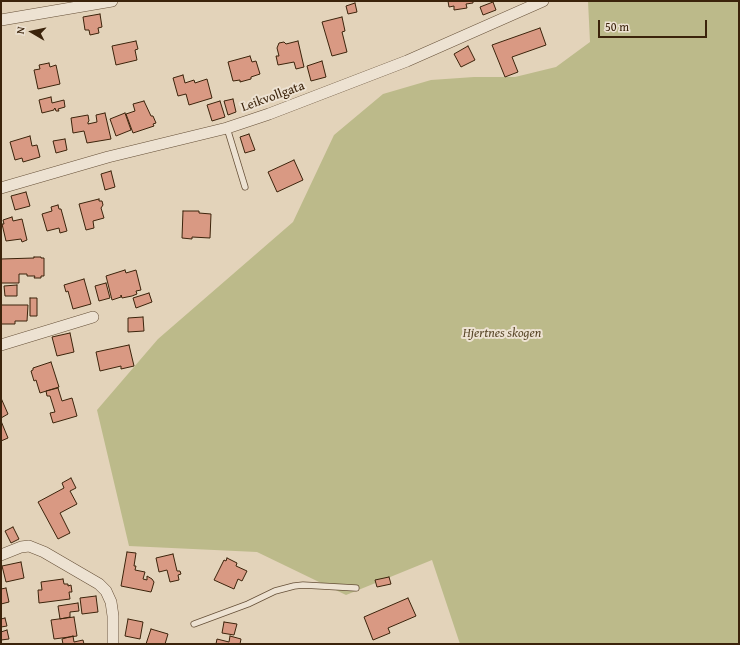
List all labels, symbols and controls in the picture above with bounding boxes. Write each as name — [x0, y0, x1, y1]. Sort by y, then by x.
north arrow — [12, 12, 52, 52]
scale bar — [600, 12, 709, 38]
text: 50 m — [605, 18, 629, 35]
text: N — [12, 25, 29, 35]
street label: Leikvollgata — [239, 78, 307, 116]
park label: Hjertnes skogen — [463, 326, 541, 342]

